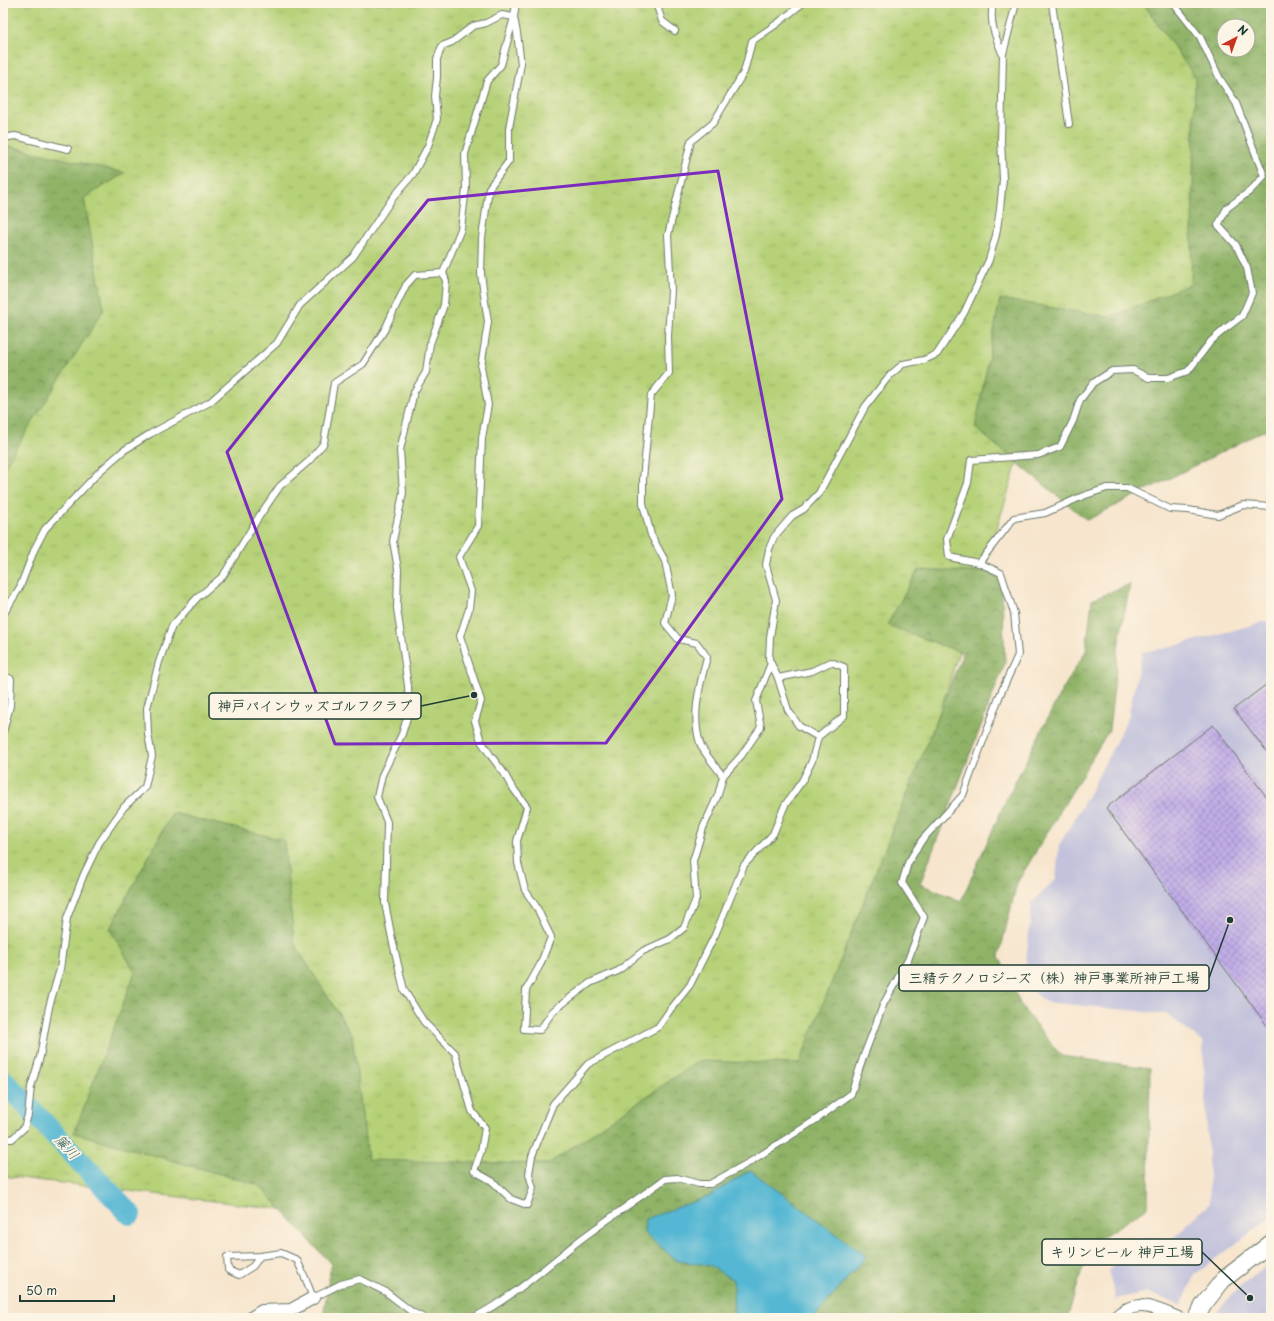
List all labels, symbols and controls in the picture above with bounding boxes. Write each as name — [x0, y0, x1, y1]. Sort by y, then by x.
north arrow — [1216, 18, 1256, 58]
text: N — [1234, 21, 1252, 40]
callout: 神戸パインウッズゴルフクラブ — [209, 693, 421, 719]
text: 神戸パインウッズゴルフクラブ — [217, 695, 413, 716]
callout: 三精テクノロジーズ（株）神戸事業所神戸工場 — [899, 965, 1209, 991]
text: 三精テクノロジーズ（株）神戸事業所神戸工場 — [909, 967, 1199, 988]
water label: 簾川 — [50, 1129, 85, 1164]
callout: キリンビール 神戸工場 — [1042, 1239, 1202, 1265]
text: キリンビール 神戸工場 — [1050, 1241, 1194, 1262]
scale bar — [20, 1277, 114, 1303]
text: 50 m — [26, 1281, 57, 1299]

